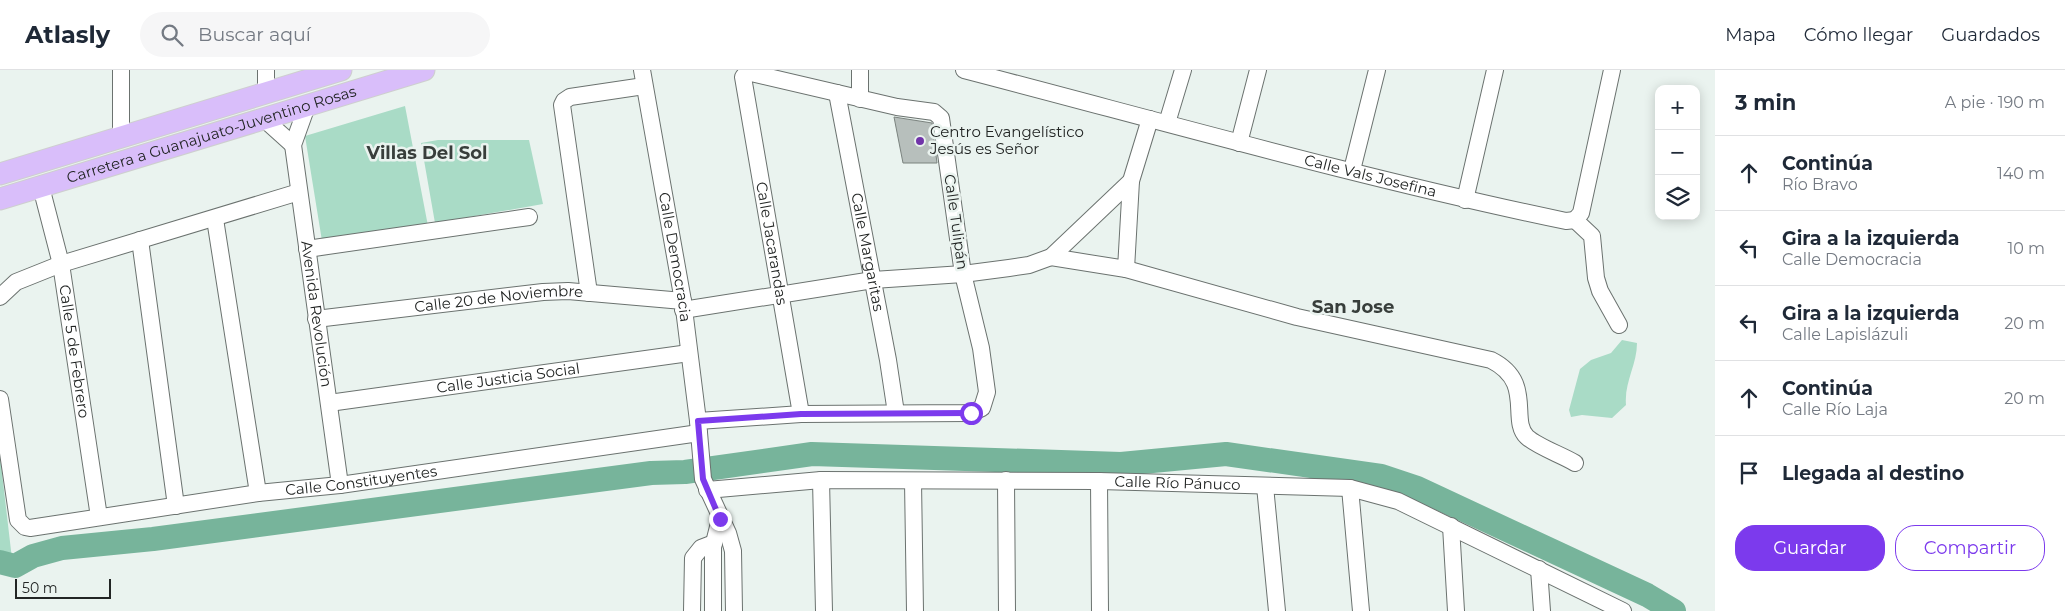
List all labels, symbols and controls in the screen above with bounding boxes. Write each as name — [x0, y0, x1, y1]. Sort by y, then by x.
search box — [140, 12, 490, 57]
text: Atlasly — [25, 20, 110, 49]
icon: search — [158, 21, 186, 49]
text: Buscar aquí — [198, 23, 311, 46]
text: Mapa — [1725, 24, 1776, 46]
text: Cómo llegar — [1804, 24, 1913, 46]
text: Guardados — [1941, 24, 2040, 46]
street label: Carretera a Guanajuato-Juventino Rosas — [64, 81, 358, 187]
map controls — [1655, 85, 1700, 220]
button: + — [1655, 85, 1700, 130]
text: 3 min — [1735, 90, 1796, 115]
text: A pie · 190 m — [1945, 93, 2045, 112]
place label: Centro Evangelístico Jesús es Señor — [929, 122, 1084, 158]
button: − — [1655, 130, 1700, 175]
marker: Centro Evangelístico Jesús es Señor — [914, 135, 926, 147]
district label: Villas Del Sol — [366, 142, 487, 164]
street label: Calle Vals Josefina — [1302, 150, 1439, 201]
text: Continúa — [1782, 152, 1873, 175]
icon: ahead — [1735, 159, 1763, 187]
text: 140 m — [1997, 164, 2045, 183]
street label: Calle Tulipán — [940, 173, 973, 271]
button: layers — [1655, 175, 1700, 220]
text: Río Bravo — [1782, 175, 1858, 194]
street label: Calle Jacarandas — [752, 180, 792, 306]
street label: Calle Democracia — [655, 191, 696, 323]
street label: Calle Margaritas — [847, 191, 889, 313]
text: Gira a la izquierda — [1782, 227, 1960, 250]
icon: left — [1735, 234, 1763, 262]
street label: Avenida Revolución — [297, 239, 336, 388]
text: 10 m — [2007, 239, 2045, 258]
text: Calle Democracia — [1782, 250, 1922, 269]
street label: Calle 20 de Noviembre — [413, 281, 584, 316]
street label: Calle 5 de Febrero — [55, 283, 94, 419]
district label: San Jose — [1312, 296, 1394, 318]
text: Gira a la izquierda — [1782, 302, 1960, 325]
icon: left — [1735, 309, 1763, 337]
text: 20 m — [2004, 314, 2045, 333]
text: Calle Lapislázuli — [1782, 325, 1908, 344]
street label: Calle Justicia Social — [435, 358, 581, 397]
text: Continúa — [1782, 377, 1873, 400]
icon: ahead — [1735, 384, 1763, 412]
text: 20 m — [2004, 389, 2045, 408]
text: Calle Río Laja — [1782, 400, 1888, 419]
route start — [960, 402, 983, 425]
icon: arrive — [1735, 459, 1763, 487]
street label: Calle Constituyentes — [284, 461, 438, 499]
text: Llegada al destino — [1782, 462, 1964, 485]
street label: Calle Río Pánuco — [1114, 471, 1241, 494]
route end — [709, 508, 732, 531]
button: Guardar — [1735, 525, 1885, 571]
button: Compartir — [1895, 525, 2045, 571]
scale bar — [15, 576, 111, 599]
text: 50 m — [22, 579, 58, 597]

